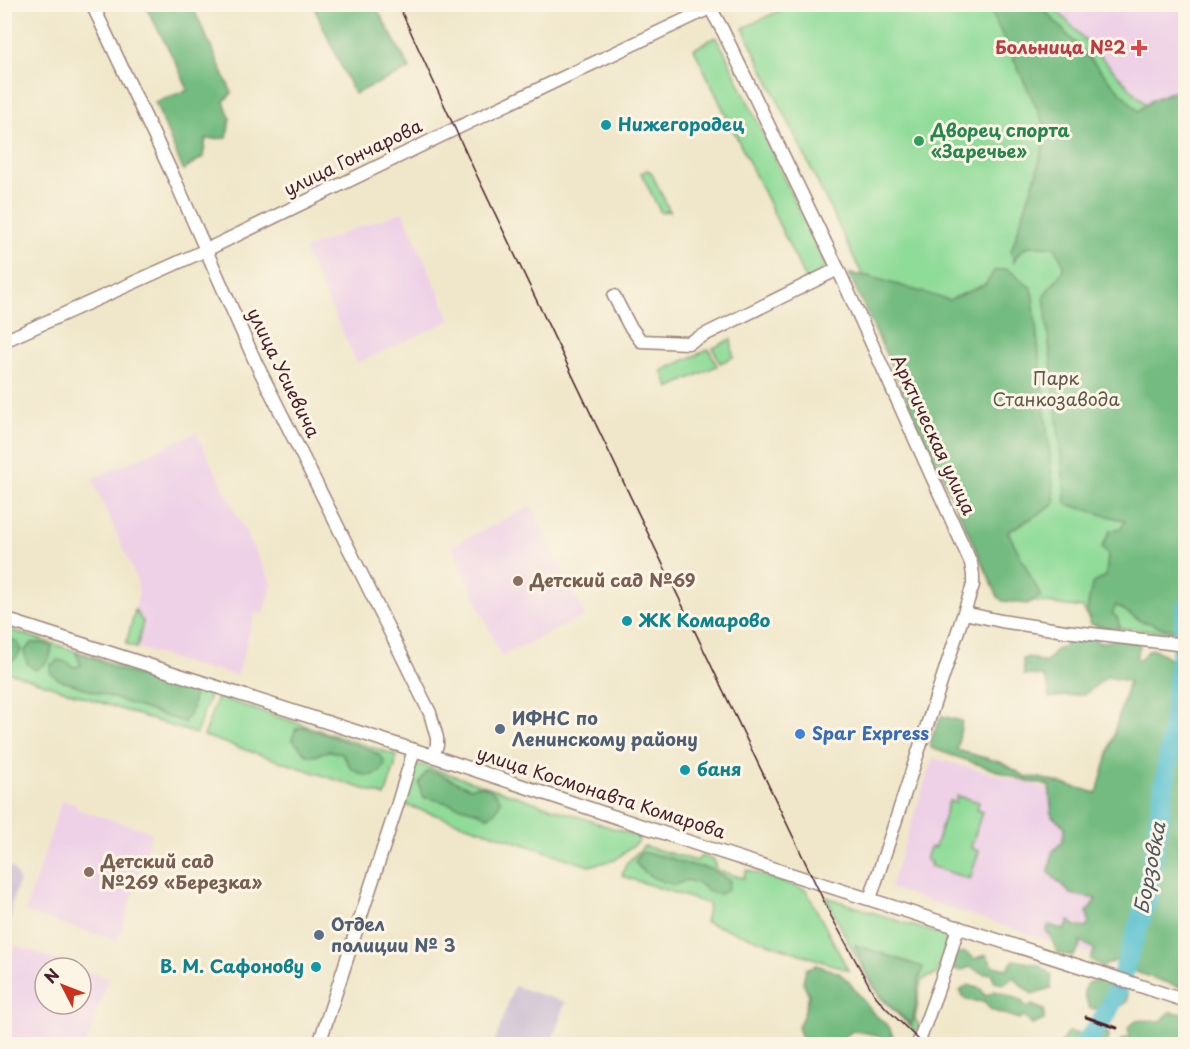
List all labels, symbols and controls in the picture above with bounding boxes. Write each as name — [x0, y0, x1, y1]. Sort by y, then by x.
place label: Больница №2 — [995, 33, 1126, 60]
marker: Больница №2 — [1130, 39, 1148, 57]
place label: Нижегородец — [618, 110, 745, 137]
street label: улица Гончарова — [278, 111, 427, 202]
place label: Дворец спорта «Заречье» — [930, 116, 1070, 164]
marker: Нижегородец — [599, 118, 613, 132]
marker: Дворец спорта «Заречье» — [912, 134, 926, 148]
street label: улица Усиевича — [241, 303, 328, 442]
street label: Арктическая улица — [885, 350, 984, 520]
park label: Парк Станкозавода — [992, 364, 1120, 412]
place label: Детский сад №69 — [529, 566, 696, 593]
marker: Детский сад №69 — [511, 574, 525, 588]
place label: ЖК Комарово — [638, 606, 771, 633]
marker: ЖК Комарово — [620, 614, 634, 628]
place label: ИФНС по Ленинскому району — [512, 704, 698, 752]
place label: Spar Express — [812, 719, 929, 746]
marker: ИФНС по Ленинскому району — [493, 722, 507, 736]
marker: Spar Express — [793, 727, 807, 741]
street label: улица Космонавта Комарова — [474, 739, 730, 845]
place label: баня — [697, 755, 742, 782]
marker: баня — [678, 763, 692, 777]
water label: Борзовка — [1125, 819, 1173, 916]
place label: Детский сад №269 «Березка» — [100, 847, 262, 895]
marker: Детский сад №269 «Березка» — [82, 865, 96, 879]
place label: Отдел полиции № 3 — [331, 910, 456, 958]
marker: Отдел полиции № 3 — [312, 928, 326, 942]
place label: В. М. Сафонову — [160, 952, 304, 979]
north arrow — [33, 956, 93, 1016]
marker: В. М. Сафонову — [309, 960, 323, 974]
text: N — [38, 963, 64, 988]

